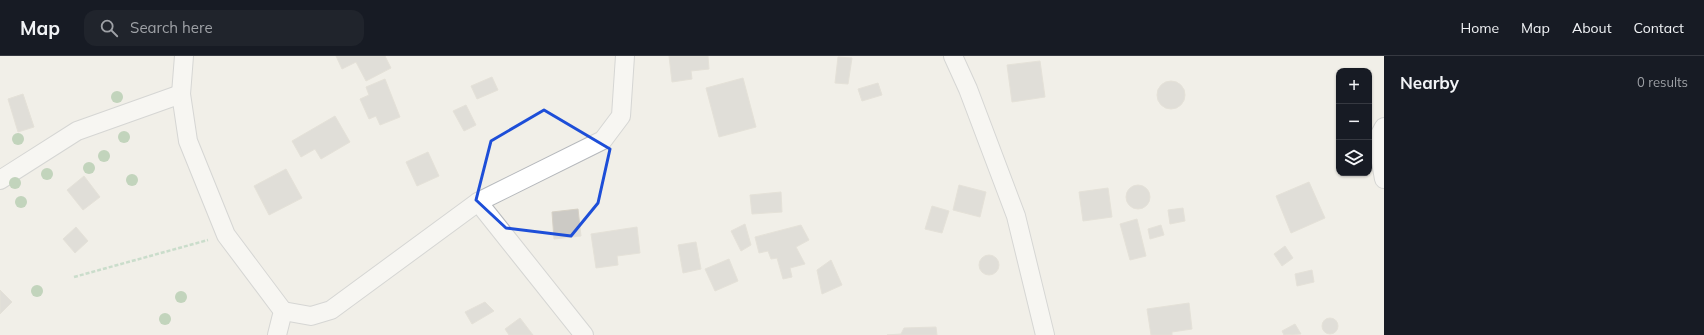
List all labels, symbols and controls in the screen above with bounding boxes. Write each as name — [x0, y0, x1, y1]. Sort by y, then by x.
search box — [84, 10, 364, 46]
text: Map — [20, 16, 60, 40]
icon: search — [98, 17, 120, 39]
text: Search here — [130, 18, 213, 37]
text: Home — [1460, 19, 1499, 37]
text: Map — [1521, 19, 1550, 37]
text: About — [1572, 19, 1612, 37]
text: Contact — [1634, 19, 1684, 37]
map controls — [1336, 68, 1372, 176]
button: + — [1336, 68, 1372, 104]
text: Nearby — [1400, 72, 1459, 93]
text: 0 results — [1637, 74, 1688, 90]
button: − — [1336, 104, 1372, 140]
button: layers — [1336, 140, 1372, 176]

